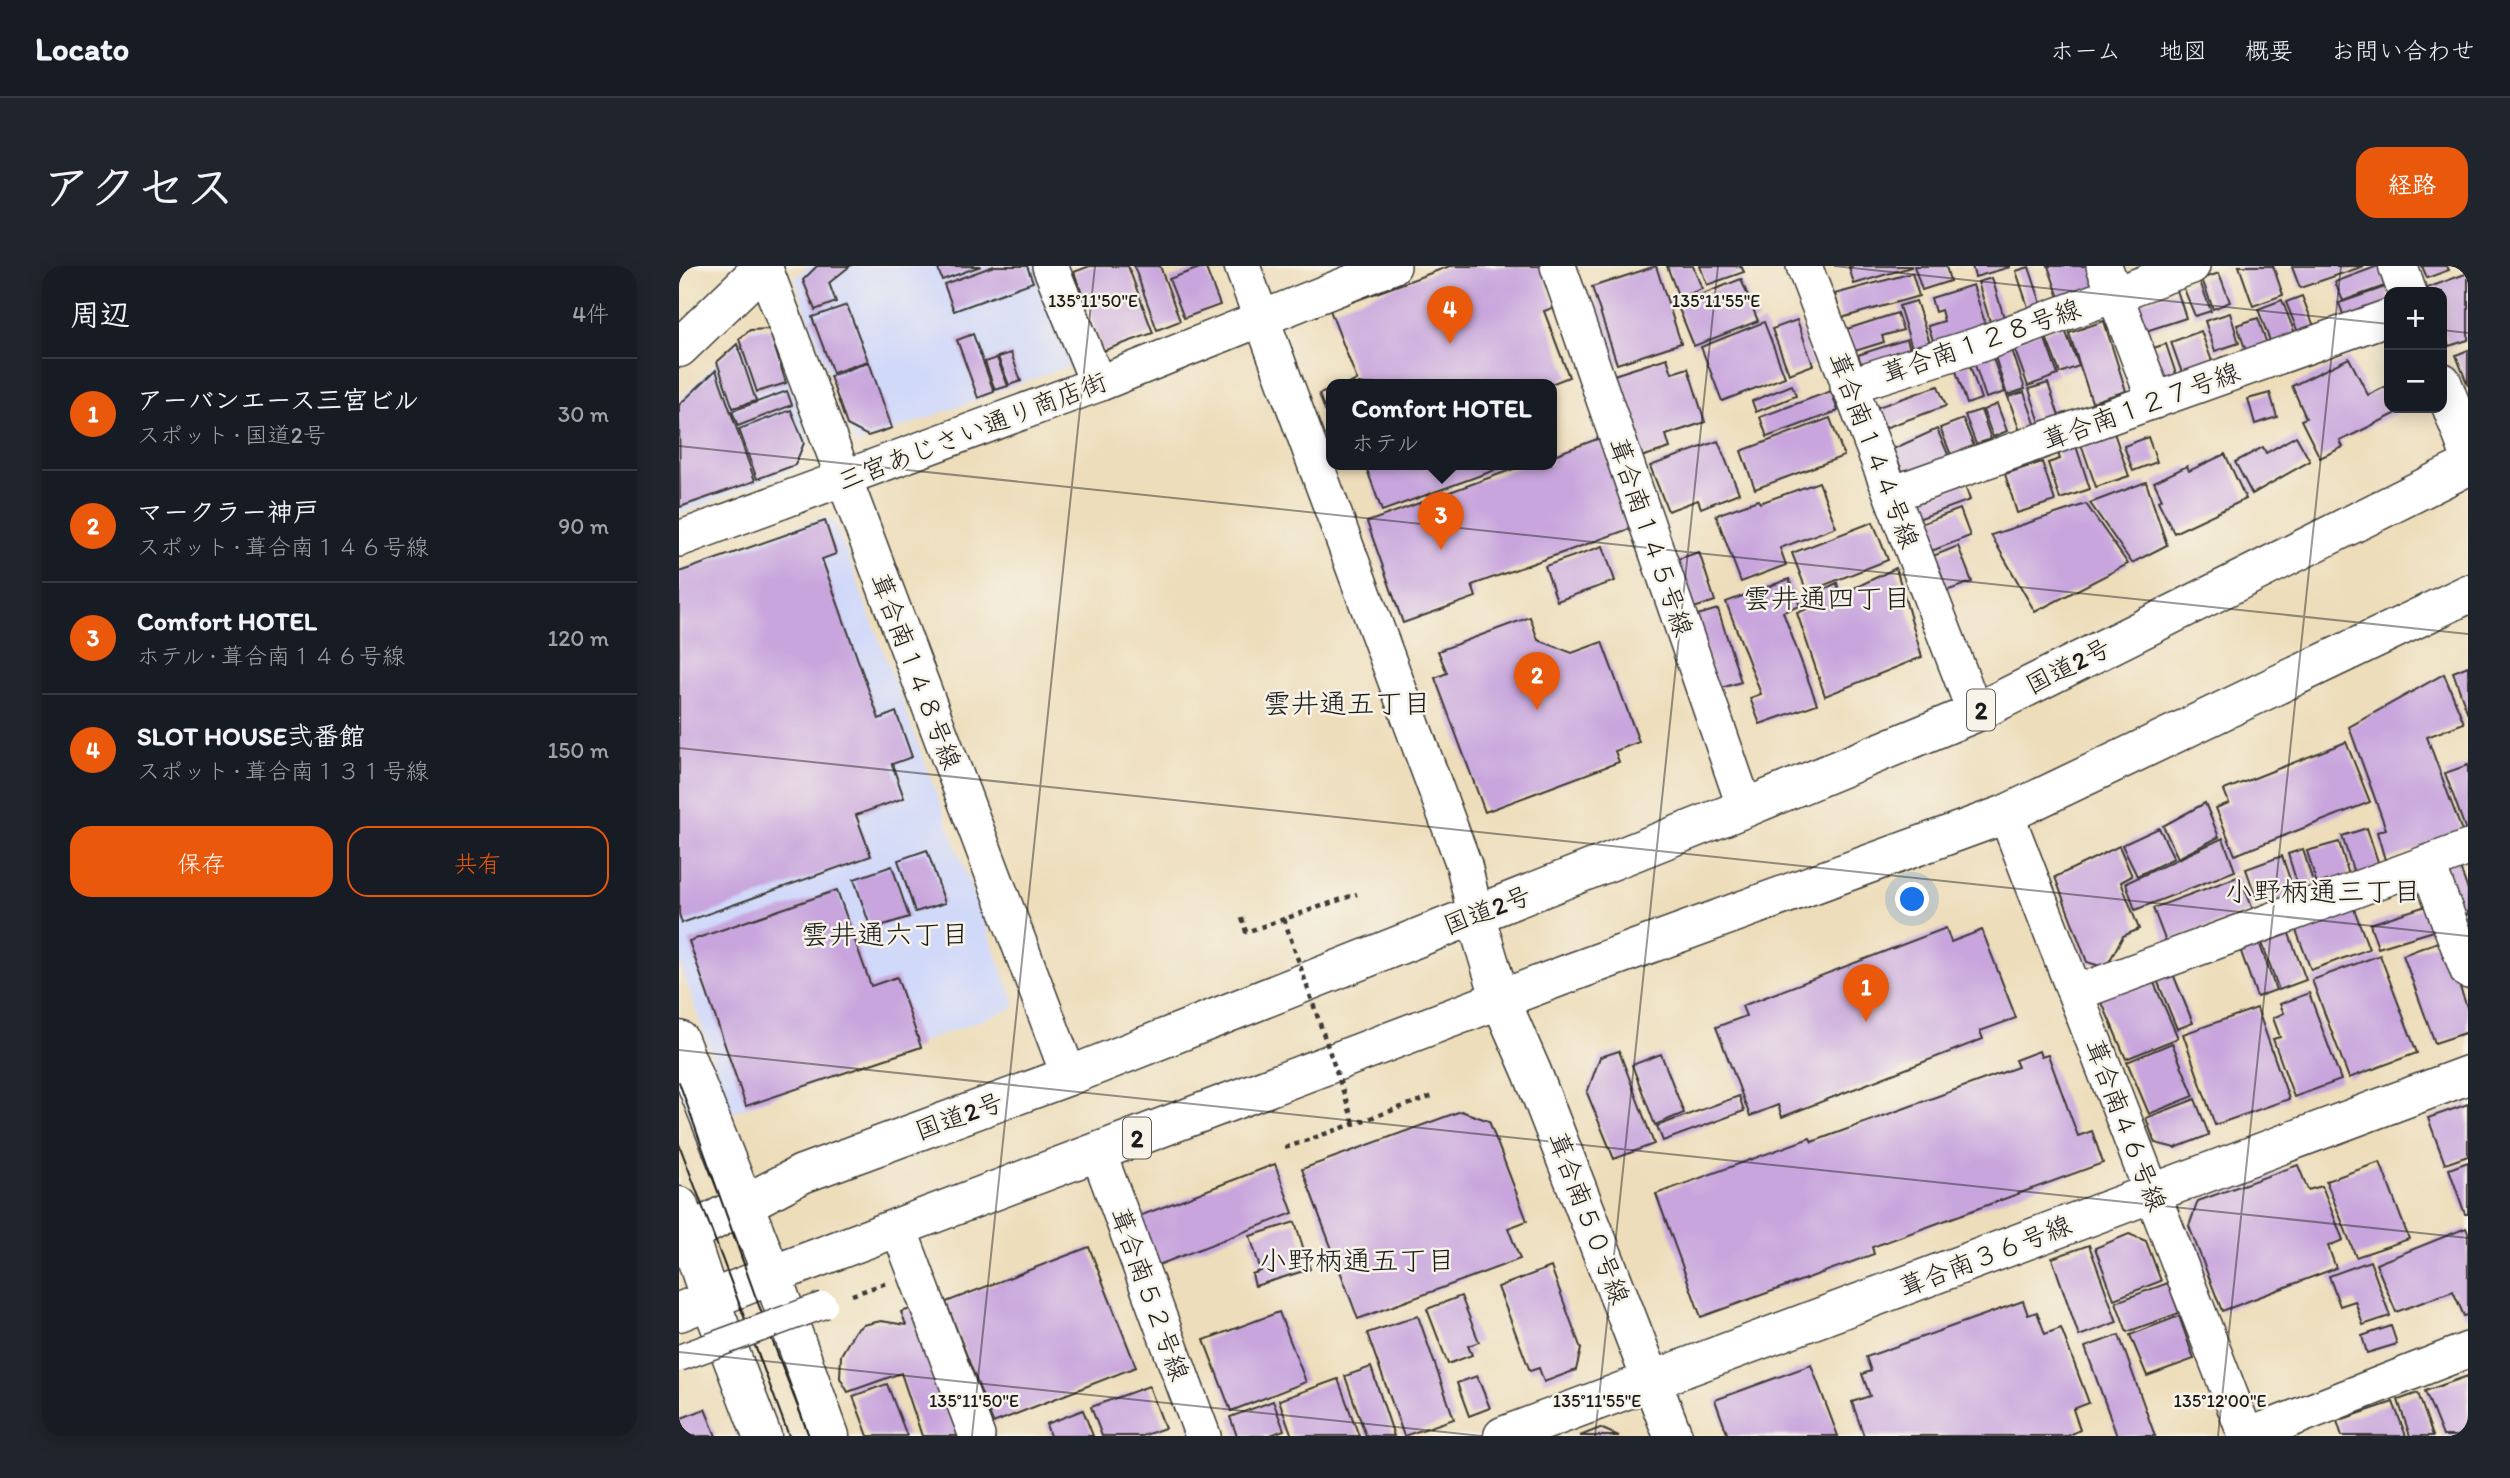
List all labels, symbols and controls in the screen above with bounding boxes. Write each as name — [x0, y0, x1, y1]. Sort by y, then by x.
text: Locato — [35, 29, 129, 68]
text: ホーム — [2050, 36, 2121, 65]
text: 地図 — [2159, 36, 2207, 65]
text: 概要 — [2245, 36, 2293, 65]
text: お問い合わせ — [2331, 36, 2475, 65]
button: 経路 — [2356, 147, 2468, 218]
text: アクセス — [42, 157, 235, 216]
pin: 4 — [1427, 286, 1473, 344]
map controls — [2384, 287, 2447, 413]
button: + — [2384, 287, 2447, 350]
text: 135°11'50"E — [1048, 290, 1138, 312]
text: 135°11'55"E — [1672, 290, 1760, 312]
street label: 葺合南１２８号線 — [1877, 292, 2085, 390]
text: 周辺 — [70, 296, 130, 333]
text: 4件 — [572, 300, 609, 328]
street label: 葺合南１４４号線 — [1822, 347, 1926, 553]
button: − — [2384, 350, 2447, 413]
street label: 葺合南１２７号線 — [2038, 355, 2244, 457]
street label: 三宮あじさい通り商店街 — [833, 365, 1111, 497]
popup — [1326, 379, 1557, 470]
text: アーバンエース三宮ビル — [137, 384, 419, 416]
text: Comfort HOTEL — [1352, 392, 1531, 424]
text: 1 — [88, 400, 98, 428]
text: 30 m — [558, 400, 609, 428]
text: スポット · 国道2号 — [137, 421, 326, 449]
text: ホテル — [1352, 429, 1420, 457]
street label: 葺合南１４５号線 — [1602, 433, 1700, 641]
pin: 3 — [1418, 492, 1464, 550]
text: マークラー神戸 — [137, 496, 319, 528]
text: 2 — [87, 512, 99, 540]
text: 90 m — [558, 512, 609, 540]
text: スポット · 葺合南１４６号線 — [137, 533, 429, 561]
street label: 葺合南１４８号線 — [864, 568, 968, 774]
district label: 雲井通四丁目 — [1743, 581, 1911, 615]
text: Comfort HOTEL — [137, 605, 317, 637]
text: 3 — [87, 624, 99, 652]
text: 120 m — [548, 624, 609, 652]
street label: 国道2号 — [2020, 631, 2116, 701]
text: ホテル · 葺合南１４６号線 — [137, 642, 405, 670]
pin: 2 — [1514, 652, 1560, 710]
district label: 雲井通五丁目 — [1263, 686, 1431, 720]
road number: 2 — [1967, 690, 1995, 730]
text: SLOT HOUSE弐番館 — [137, 720, 365, 752]
text: 4 — [86, 736, 100, 764]
text: 150 m — [548, 736, 609, 764]
text: スポット · 葺合南１３１号線 — [137, 757, 429, 785]
button: 保存 — [70, 826, 333, 897]
button: 共有 — [347, 826, 609, 897]
district label: 小野柄通三丁目 — [2225, 874, 2421, 908]
street label: 国道2号 — [1438, 879, 1536, 941]
your location — [1895, 882, 1929, 916]
district label: 雲井通六丁目 — [801, 917, 969, 951]
pin: 1 — [1843, 964, 1889, 1022]
street label: 葺合南４６号線 — [2078, 1034, 2174, 1216]
street label: 国道2号 — [910, 1085, 1008, 1147]
road number: 2 — [1123, 1118, 1151, 1158]
street label: 葺合南５０号線 — [1541, 1127, 1637, 1309]
street label: 葺合南５２号線 — [1104, 1203, 1196, 1385]
street label: 葺合南３６号線 — [1894, 1208, 2076, 1304]
district label: 小野柄通五丁目 — [1259, 1243, 1455, 1277]
text: 135°11'50"E — [929, 1390, 1019, 1412]
text: 135°11'55"E — [1553, 1390, 1641, 1412]
text: 135°12'00"E — [2174, 1390, 2266, 1412]

